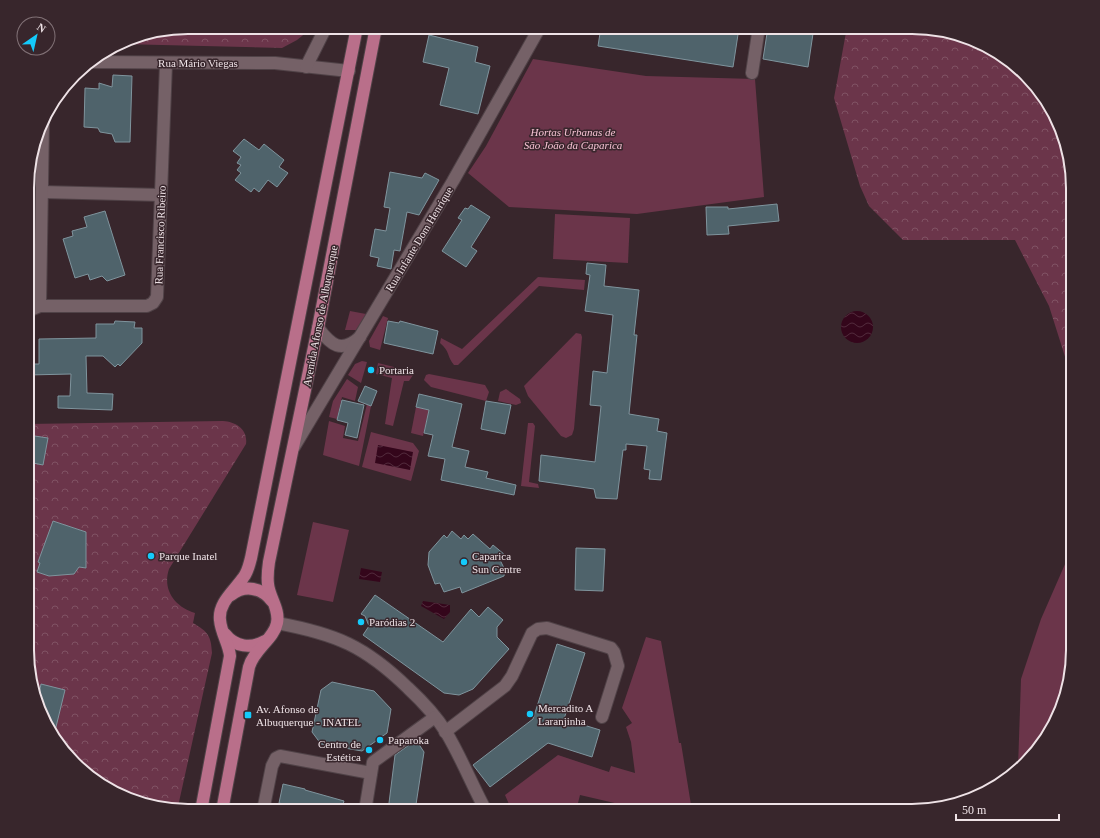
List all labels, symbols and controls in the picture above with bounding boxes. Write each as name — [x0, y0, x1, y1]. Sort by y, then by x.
north arrow — [16, 16, 56, 56]
text: N — [35, 21, 48, 35]
street label: Rua Mário Viegas — [158, 57, 238, 69]
park label: Hortas Urbanas de São João da Caparica — [524, 126, 623, 151]
street label: Rua Infante Dom Henrique — [383, 184, 455, 294]
street label: Rua Francisco Ribeiro — [152, 185, 168, 285]
street label: Avenida Afonso de Albuquerque — [300, 244, 340, 388]
place label: Portaria — [379, 364, 414, 376]
marker: Portaria — [366, 365, 376, 375]
place label: Parque Inatel — [159, 550, 217, 562]
place label: Caparica Sun Centre — [472, 550, 521, 575]
marker: Parque Inatel — [146, 551, 156, 561]
marker: Caparica Sun Centre — [459, 557, 469, 567]
place label: Paródias 2 — [369, 616, 415, 628]
marker: Paródias 2 — [356, 617, 366, 627]
place label: Mercadito A Laranjinha — [538, 702, 593, 727]
place label: Av. Afonso de Albuquerque - INATEL — [256, 703, 361, 728]
marker: Mercadito A Laranjinha — [525, 709, 535, 719]
marker: Av. Afonso de Albuquerque - INATEL — [243, 710, 253, 720]
place label: Paparoka — [388, 734, 429, 746]
marker: Paparoka — [375, 735, 385, 745]
place label: Centro de Estética — [318, 738, 361, 763]
marker: Centro de Estética — [364, 745, 374, 755]
scale bar — [956, 796, 1059, 822]
text: 50 m — [962, 803, 987, 817]

